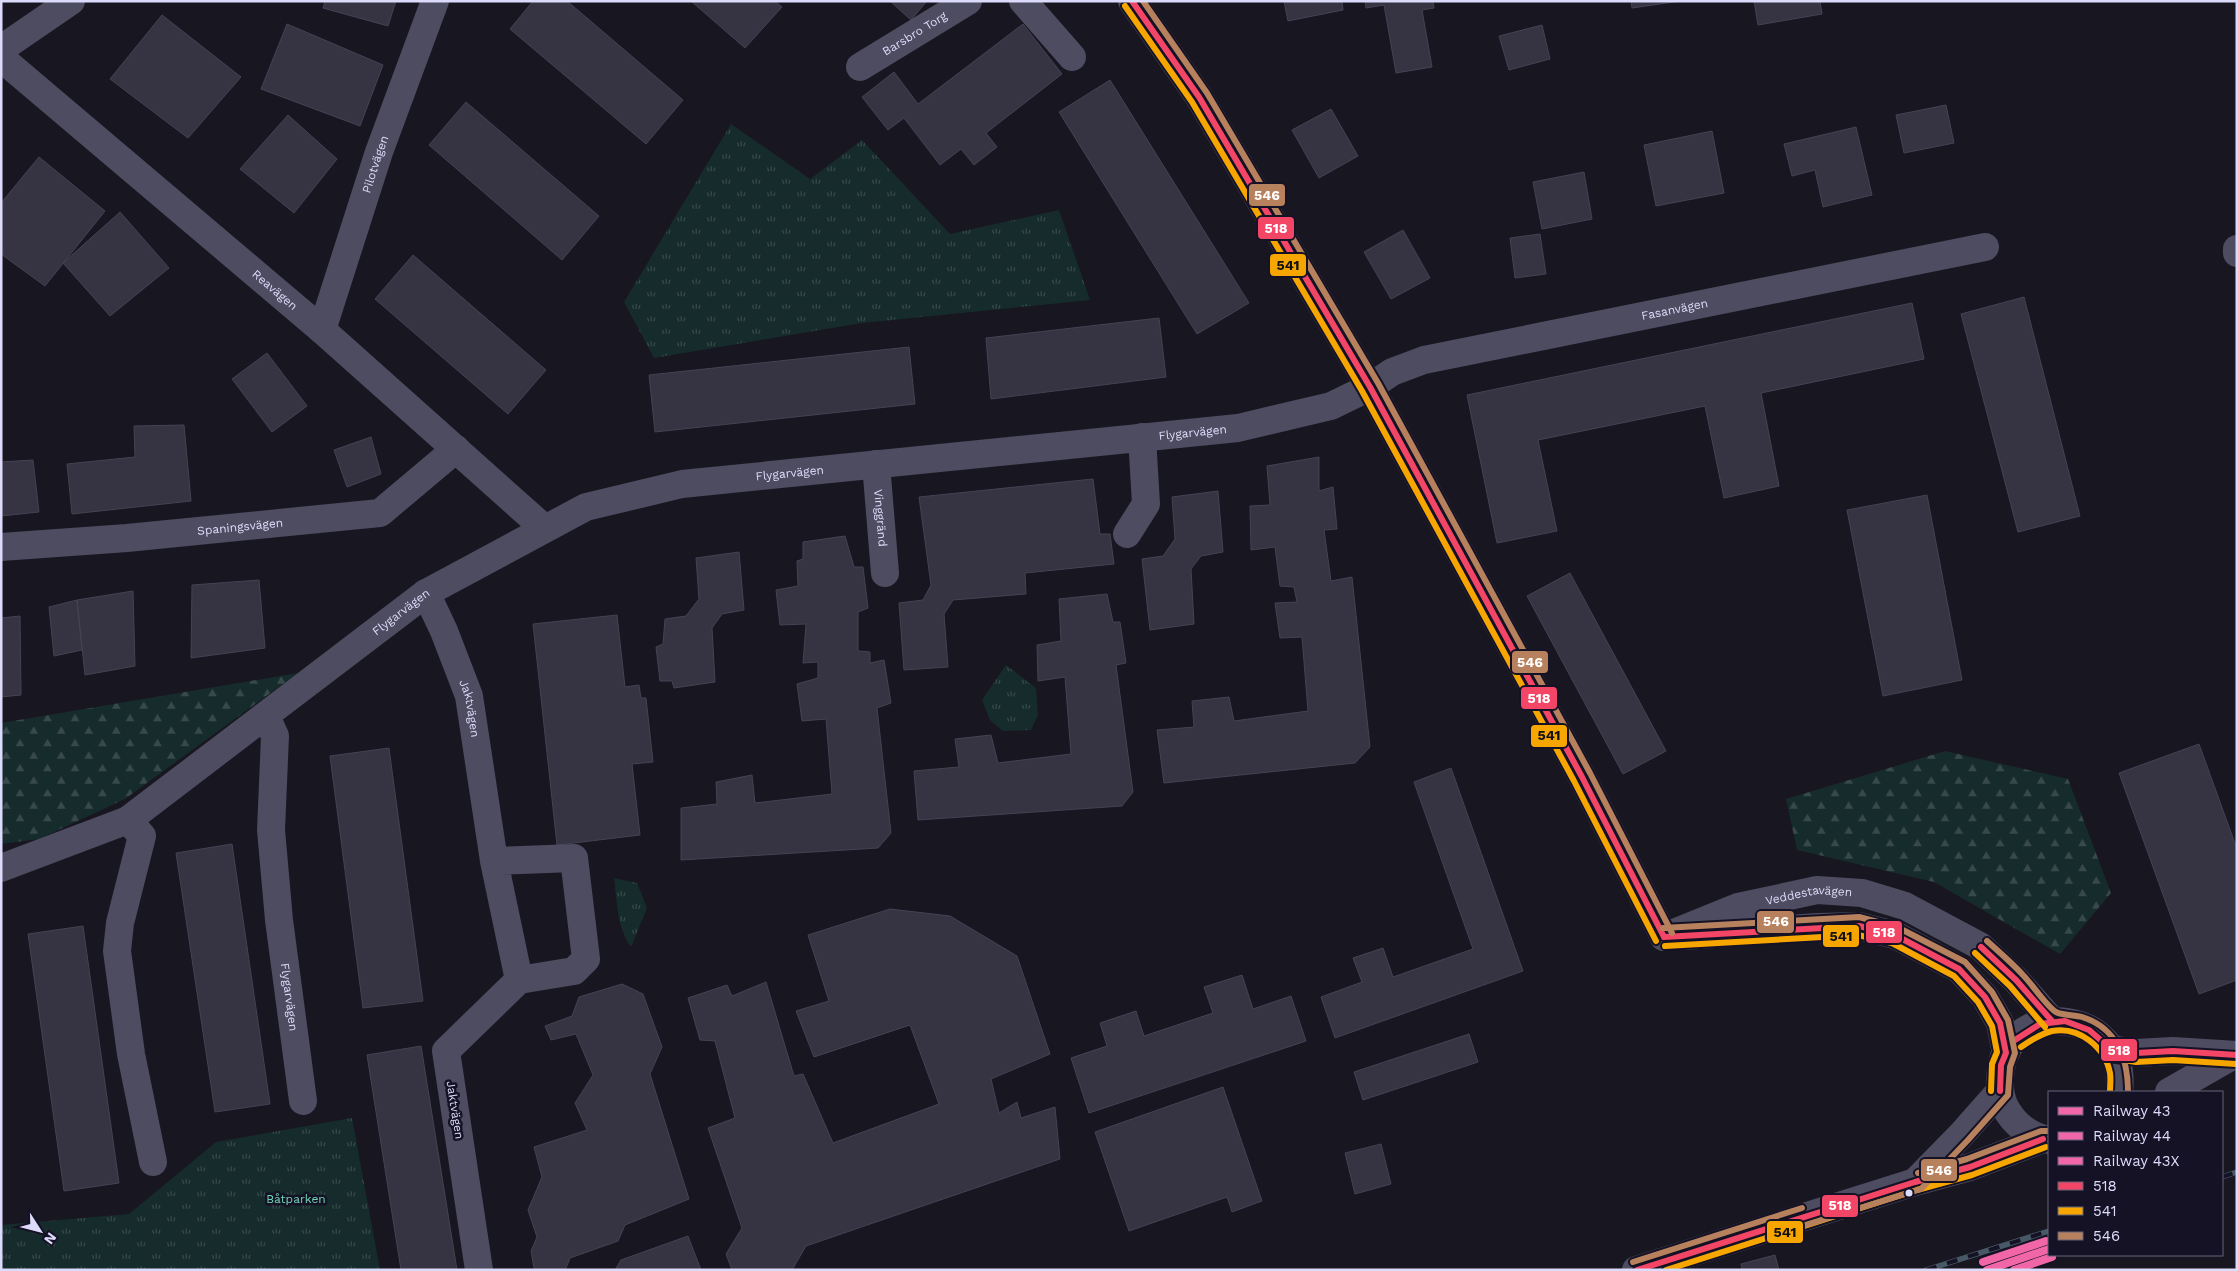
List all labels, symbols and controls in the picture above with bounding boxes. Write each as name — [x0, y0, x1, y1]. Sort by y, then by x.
street label: Barsbro Torg — [880, 8, 950, 59]
street label: Pilotvägen — [359, 134, 392, 195]
line badge: 546 — [1248, 183, 1286, 207]
text: 546 — [1254, 187, 1280, 203]
line badge: 518 — [1257, 216, 1295, 240]
text: 518 — [1265, 220, 1288, 236]
line badge: 541 — [1269, 253, 1307, 277]
text: 541 — [1277, 257, 1299, 273]
street label: Reavägen — [249, 267, 300, 313]
street label: Fasanvägen — [1640, 296, 1709, 323]
street label: Flygarvägen — [1158, 422, 1228, 443]
street label: Flygarvägen — [755, 463, 825, 484]
street label: Vinggränd — [871, 488, 890, 547]
street label: Spaningsvägen — [197, 516, 284, 538]
street label: Flygarvägen — [369, 586, 433, 638]
line badge: 546 — [1511, 650, 1549, 674]
text: 546 — [1517, 654, 1543, 670]
street label: Jaktvägen — [456, 678, 482, 738]
line badge: 518 — [1520, 686, 1558, 710]
text: 518 — [1528, 690, 1551, 706]
line badge: 541 — [1530, 724, 1568, 748]
text: 541 — [1538, 727, 1560, 743]
street label: Veddestavägen — [1764, 883, 1853, 908]
line badge: 546 — [1756, 910, 1795, 934]
text: 546 — [1763, 913, 1789, 929]
line badge: 518 — [1865, 920, 1903, 944]
line badge: 541 — [1822, 924, 1860, 948]
text: 518 — [1873, 924, 1896, 940]
text: 541 — [1830, 928, 1852, 944]
street label: Flygarvägen — [278, 962, 301, 1032]
line badge: 518 — [2100, 1038, 2138, 1062]
text: 518 — [2108, 1042, 2131, 1058]
street label: Jaktvägen — [443, 1080, 467, 1140]
legend — [2048, 1091, 2223, 1256]
text: Railway 43 — [2093, 1102, 2171, 1120]
text: Railway 44 — [2093, 1127, 2171, 1145]
text: Railway 43X — [2093, 1152, 2180, 1170]
line badge: 546 — [1920, 1158, 1958, 1182]
text: 546 — [1926, 1162, 1952, 1178]
text: 518 — [2093, 1177, 2117, 1195]
unlabelled marker — [1904, 1188, 1914, 1198]
park label: Båtparken — [266, 1192, 326, 1206]
line badge: 518 — [1821, 1194, 1859, 1218]
text: 518 — [1829, 1197, 1852, 1213]
text: 541 — [2093, 1202, 2117, 1220]
north arrow — [15, 1206, 65, 1256]
line badge: 541 — [1766, 1220, 1804, 1244]
text: 541 — [1774, 1224, 1796, 1240]
text: 546 — [2093, 1227, 2120, 1245]
text: N — [41, 1230, 60, 1248]

